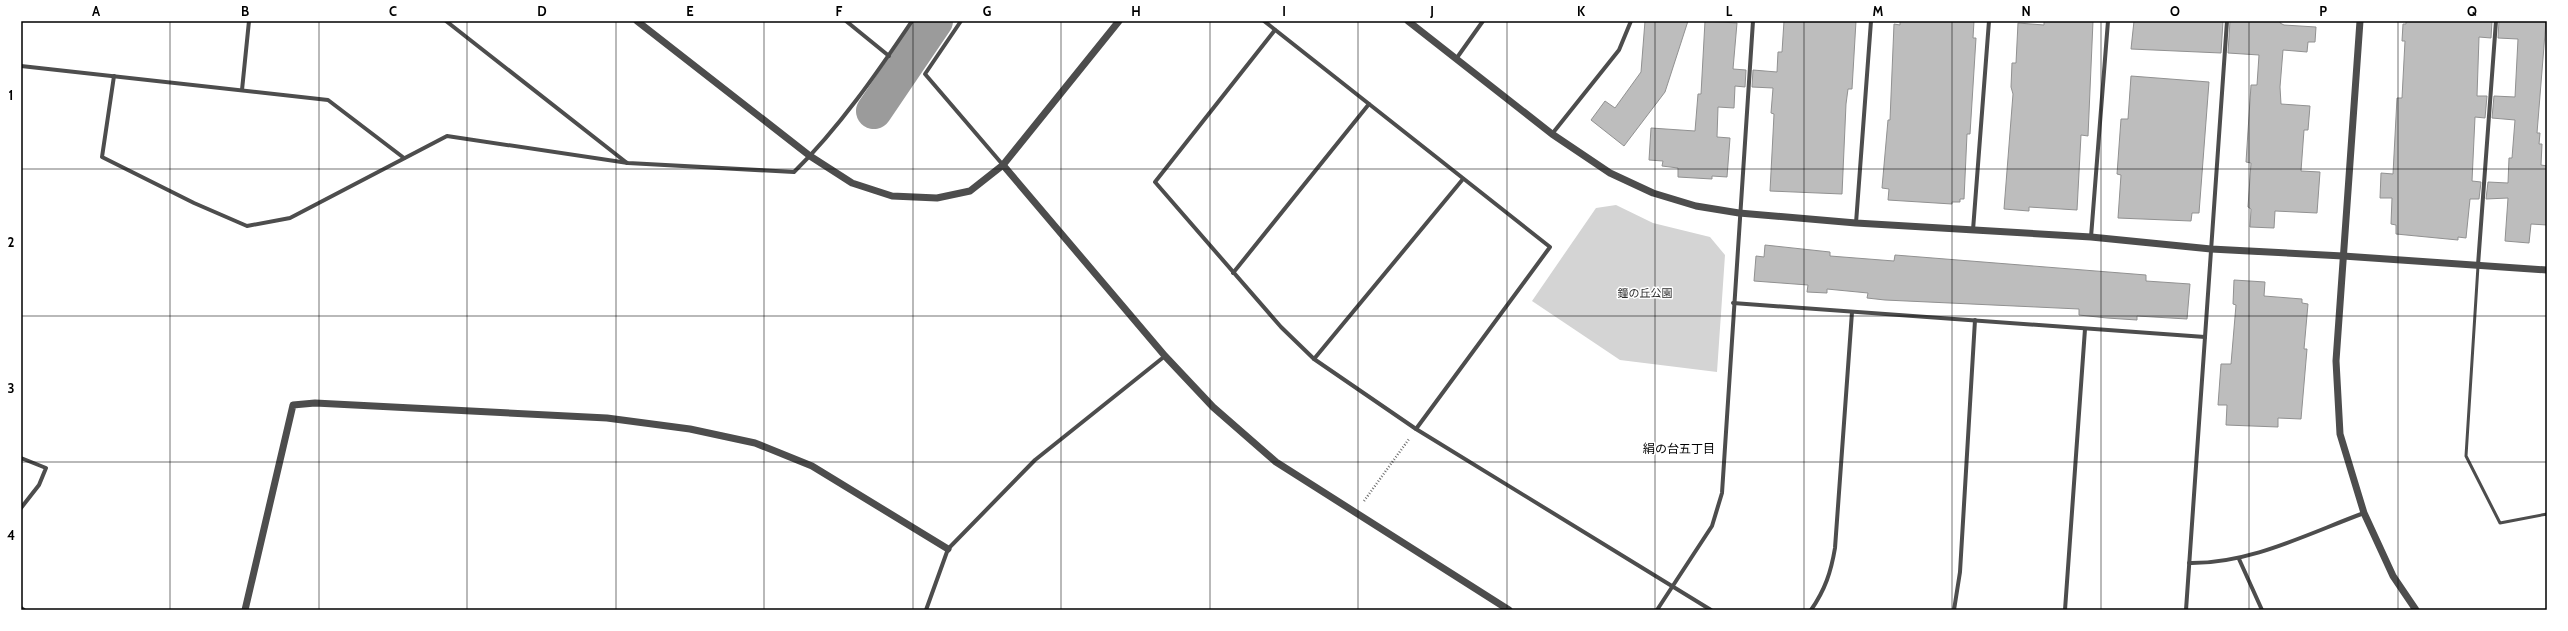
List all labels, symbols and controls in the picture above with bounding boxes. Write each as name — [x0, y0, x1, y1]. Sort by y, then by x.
text: A — [92, 3, 101, 19]
text: B — [241, 3, 249, 19]
text: C — [389, 3, 397, 19]
text: D — [537, 3, 547, 19]
text: E — [686, 3, 694, 19]
text: F — [836, 3, 843, 19]
text: G — [983, 3, 992, 19]
text: H — [1131, 3, 1141, 19]
text: I — [1282, 3, 1286, 19]
text: J — [1429, 3, 1434, 19]
text: K — [1577, 3, 1586, 19]
text: L — [1726, 3, 1733, 19]
text: M — [1873, 3, 1884, 19]
text: N — [2021, 3, 2031, 19]
text: O — [2170, 3, 2180, 19]
text: P — [2319, 3, 2327, 19]
text: Q — [2467, 3, 2477, 19]
text: 1 — [9, 87, 13, 103]
text: 2 — [8, 234, 15, 250]
park label: 鐘の丘公園 — [1618, 286, 1673, 300]
text: 3 — [7, 380, 15, 396]
district label: 絹の台五丁目 — [1643, 441, 1715, 456]
text: 4 — [7, 527, 15, 543]

